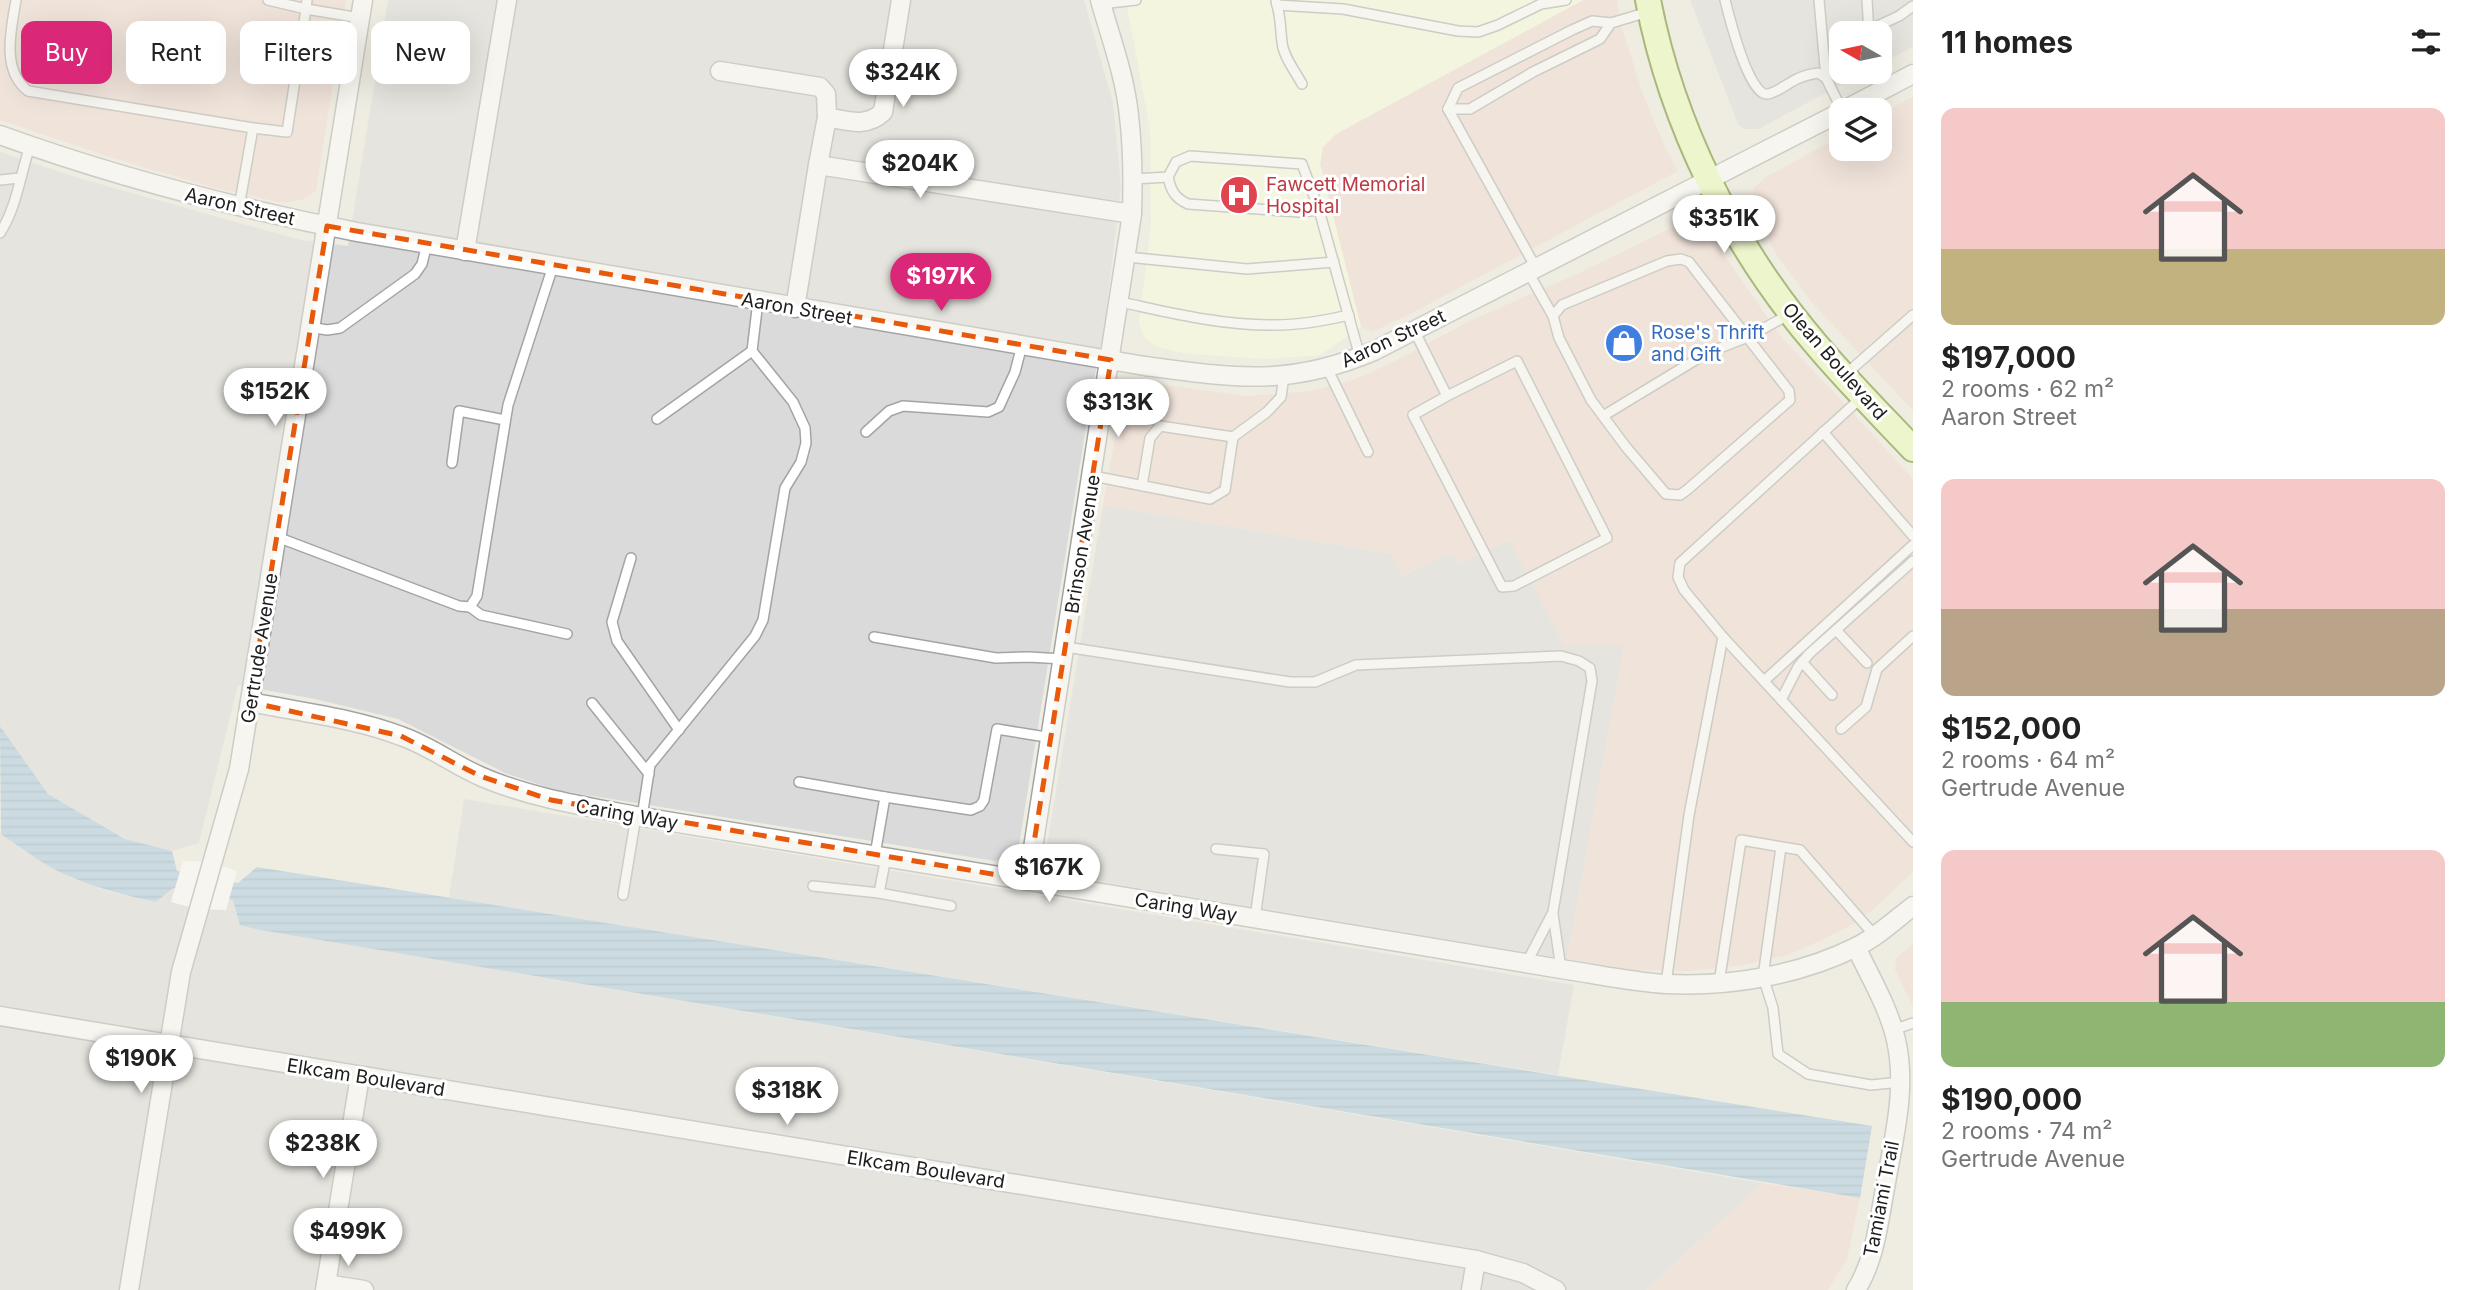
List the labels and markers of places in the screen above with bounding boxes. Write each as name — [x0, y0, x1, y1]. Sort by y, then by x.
pin: $324K — [854, 50, 952, 109]
pin: $204K — [871, 140, 969, 200]
place label: Fawcett Memorial Hospital — [1266, 173, 1425, 218]
hospital icon: Fawcett Memorial Hospital — [1218, 174, 1260, 216]
pin: $351K — [1675, 196, 1773, 255]
pin: $197K — [892, 254, 990, 313]
place label: Rose's Thrift and Gift — [1651, 321, 1764, 366]
shop icon: Rose's Thrift and Gift — [1603, 322, 1645, 364]
pin: $152K — [226, 368, 324, 428]
pin: $313K — [1069, 380, 1167, 439]
pin: $167K — [1000, 844, 1098, 904]
pin: $190K — [92, 1036, 190, 1095]
pin: $318K — [738, 1068, 836, 1127]
pin: $238K — [274, 1120, 372, 1180]
pin: $499K — [299, 1208, 397, 1268]

